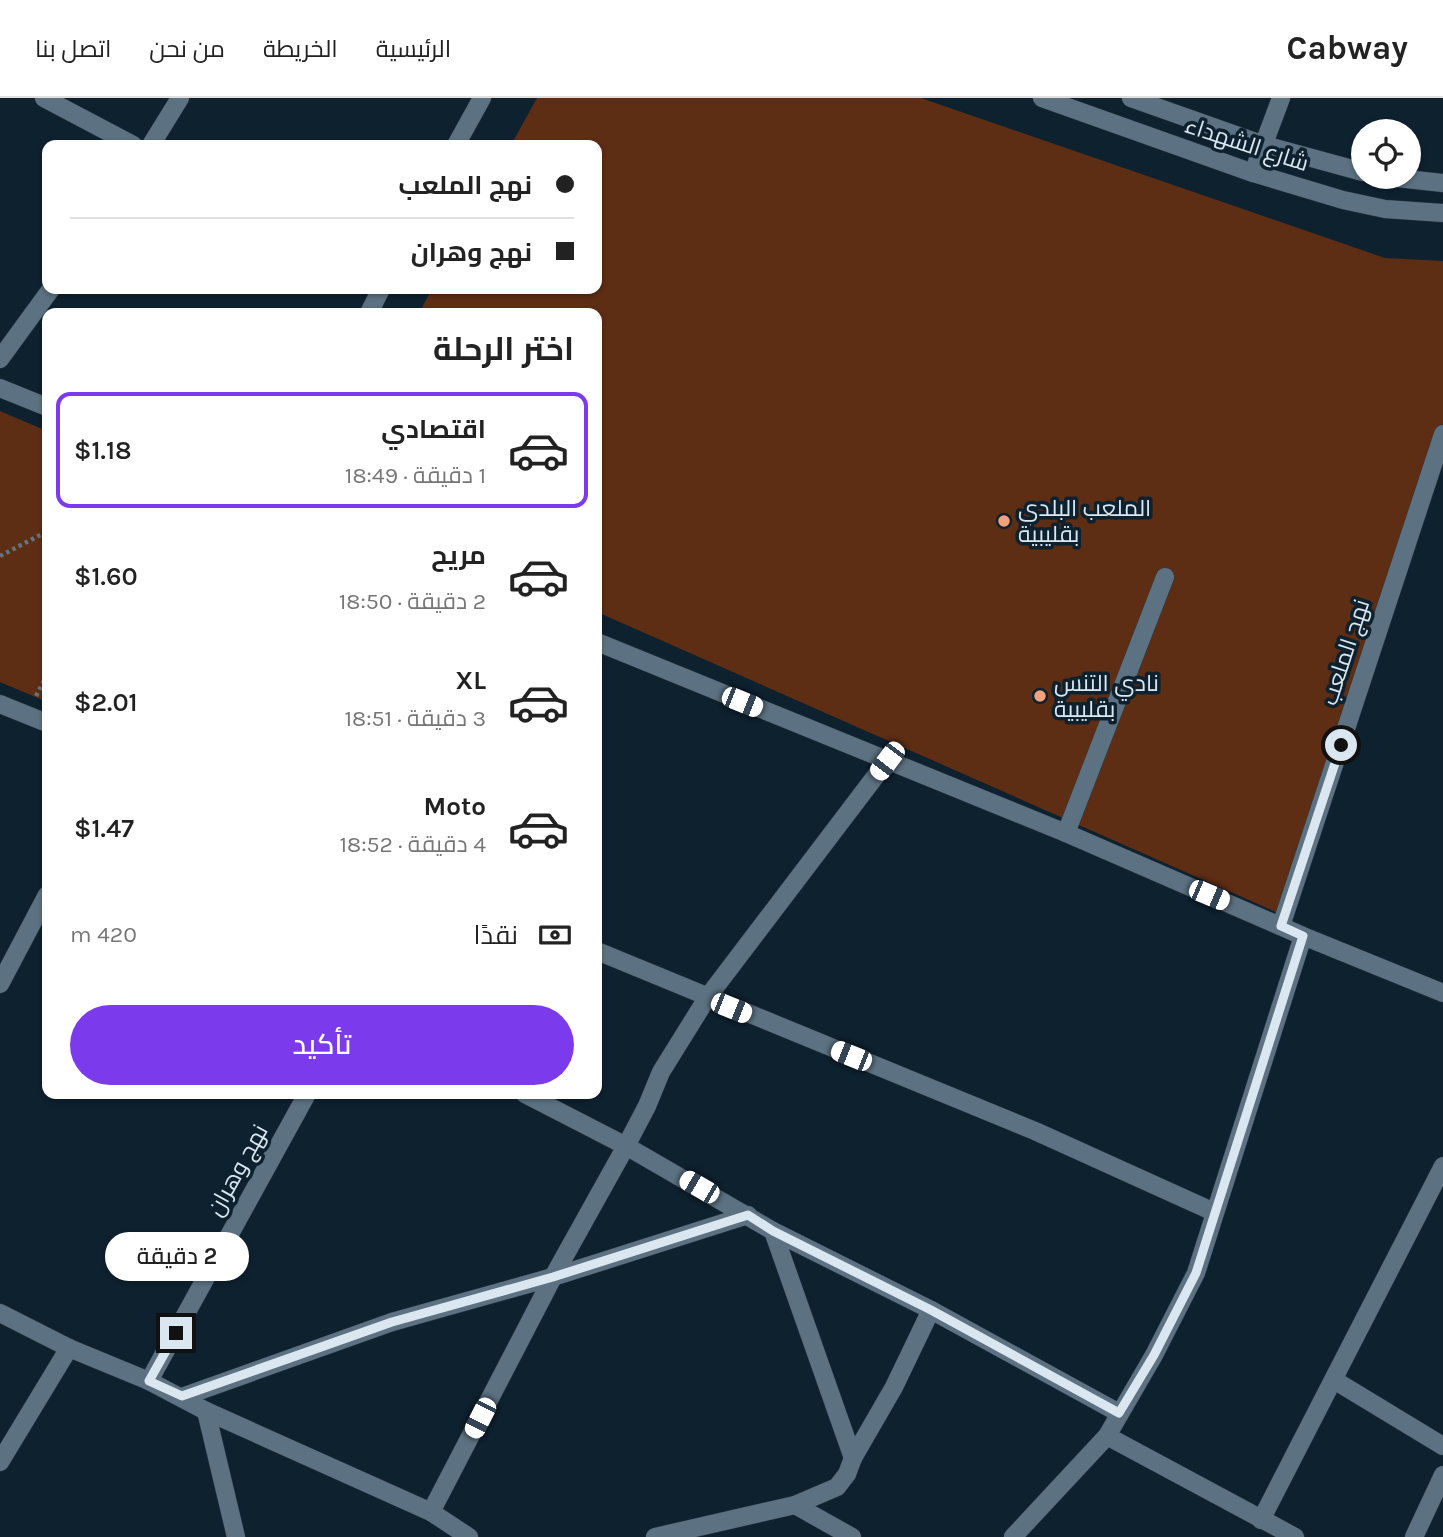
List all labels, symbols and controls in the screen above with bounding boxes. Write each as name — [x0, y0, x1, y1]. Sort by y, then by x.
text: Cabway — [1287, 29, 1408, 67]
text: اتصل بنا — [35, 35, 111, 63]
text: من نحن — [149, 35, 225, 63]
text: الخريطة — [263, 35, 338, 63]
text: الرئيسية — [376, 35, 451, 63]
street label: شارع الشهداء — [1181, 112, 1312, 179]
map controls — [1351, 119, 1421, 189]
button: locate — [1351, 119, 1421, 189]
text: نهج الملعب — [398, 170, 532, 201]
text: نهج وهران — [411, 237, 532, 268]
text: اختر الرحلة — [433, 331, 574, 368]
text: اقتصادي — [381, 414, 486, 445]
icon: car — [507, 419, 570, 482]
text: $1.18 — [74, 435, 132, 466]
text: 1 دقيقة · 18:49 — [345, 462, 486, 489]
place label: الملعب البلدي بقليبية — [1018, 495, 1151, 548]
marker: الملعب البلدي بقليبية — [996, 513, 1012, 529]
text: مريح — [431, 540, 486, 571]
icon: car — [507, 545, 570, 608]
text: $1.60 — [74, 561, 138, 592]
text: 2 دقيقة · 18:50 — [339, 588, 486, 615]
street label: نهج الملعب — [1316, 596, 1377, 709]
text: XL — [455, 665, 486, 696]
place label: نادي التنس بقليبية — [1054, 670, 1159, 723]
icon: car — [507, 671, 570, 734]
car — [719, 684, 766, 720]
text: $2.01 — [74, 687, 138, 718]
marker: نادي التنس بقليبية — [1032, 688, 1048, 704]
text: 3 دقيقة · 18:51 — [344, 705, 486, 732]
route start — [1325, 729, 1357, 761]
car — [866, 738, 909, 784]
text: Moto — [424, 791, 486, 822]
icon: car — [507, 797, 570, 860]
text: $1.47 — [74, 813, 134, 844]
text: 4 دقيقة · 18:52 — [339, 831, 486, 858]
car — [1186, 877, 1233, 913]
icon: cash — [536, 916, 574, 954]
text: نقدًا — [474, 920, 518, 951]
text: 420 m — [70, 921, 137, 948]
car — [708, 990, 755, 1026]
button: تأكيد — [70, 1005, 574, 1085]
car — [828, 1038, 875, 1074]
street label: نهج وهران — [201, 1120, 275, 1222]
car — [676, 1167, 723, 1207]
callout: 2 دقيقة — [104, 1232, 248, 1280]
text: 2 دقيقة — [137, 1243, 217, 1270]
route end — [160, 1317, 192, 1349]
car — [462, 1395, 499, 1441]

